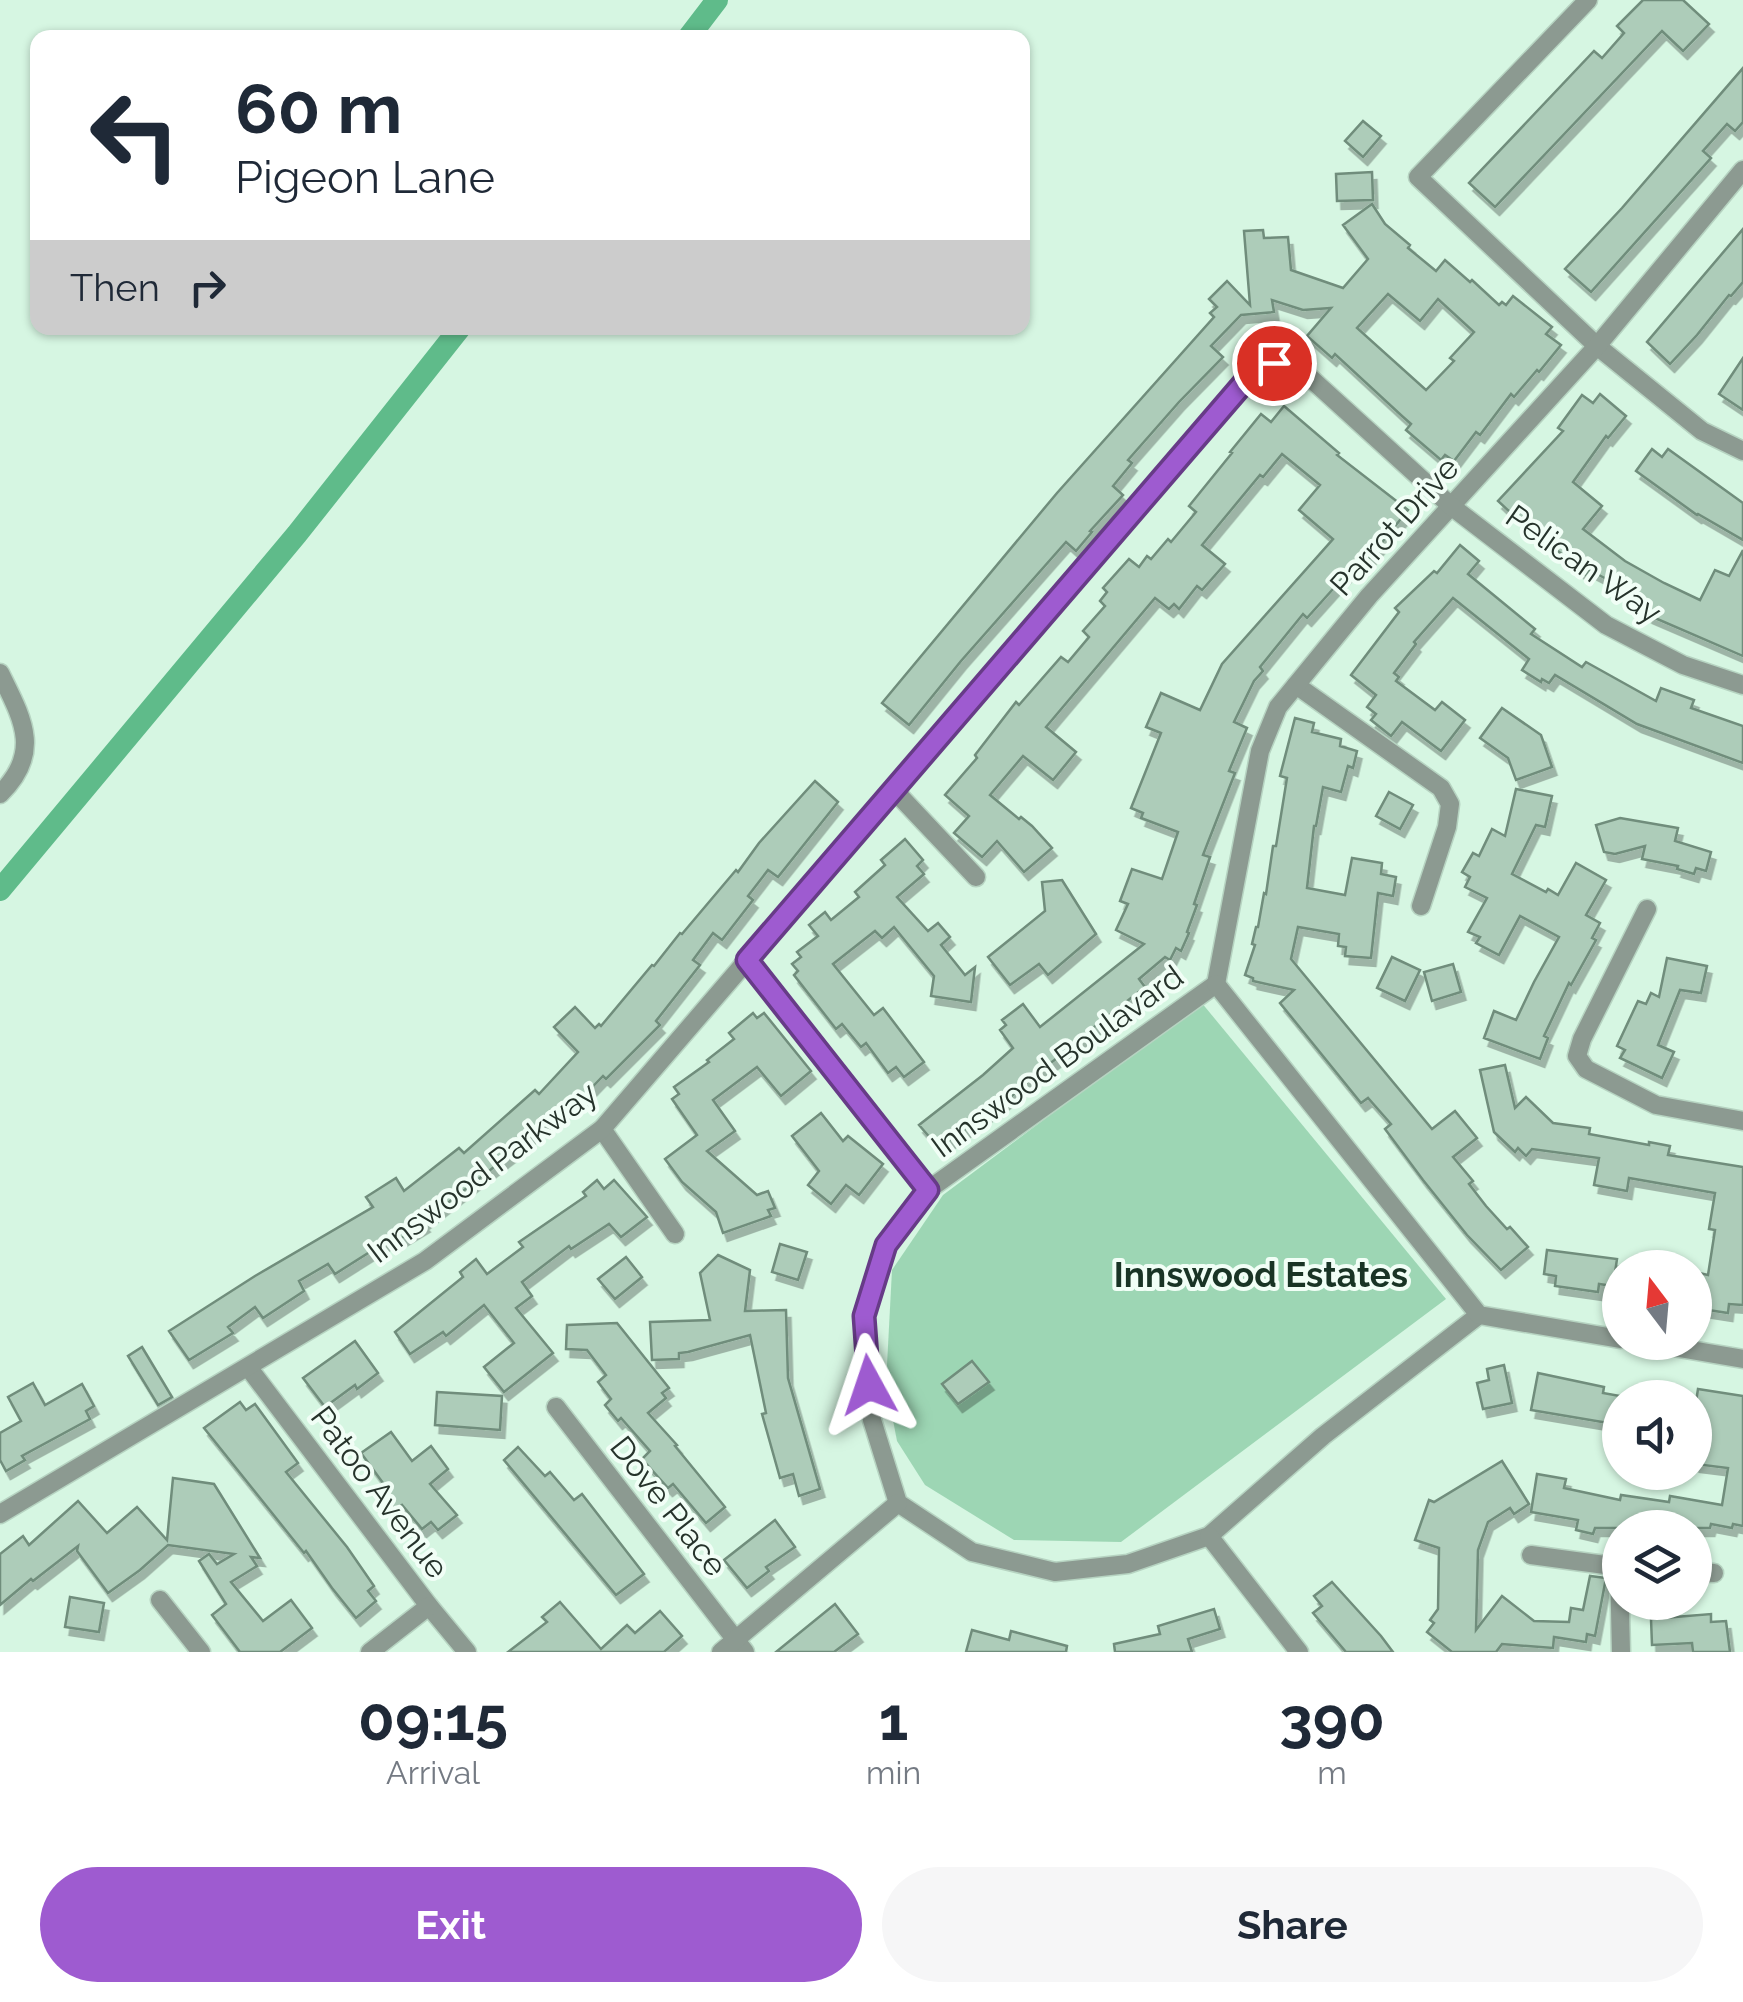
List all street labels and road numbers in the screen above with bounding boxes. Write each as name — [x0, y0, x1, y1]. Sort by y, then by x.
street label: Parrot Drive — [1322, 449, 1466, 603]
street label: Pelican Way — [1499, 497, 1669, 631]
street label: Innswood Boulavard — [924, 957, 1190, 1165]
street label: Innswood Parkway — [360, 1074, 604, 1270]
street label: Patoo Avenue — [304, 1399, 456, 1585]
street label: Dove Place — [603, 1429, 735, 1583]

